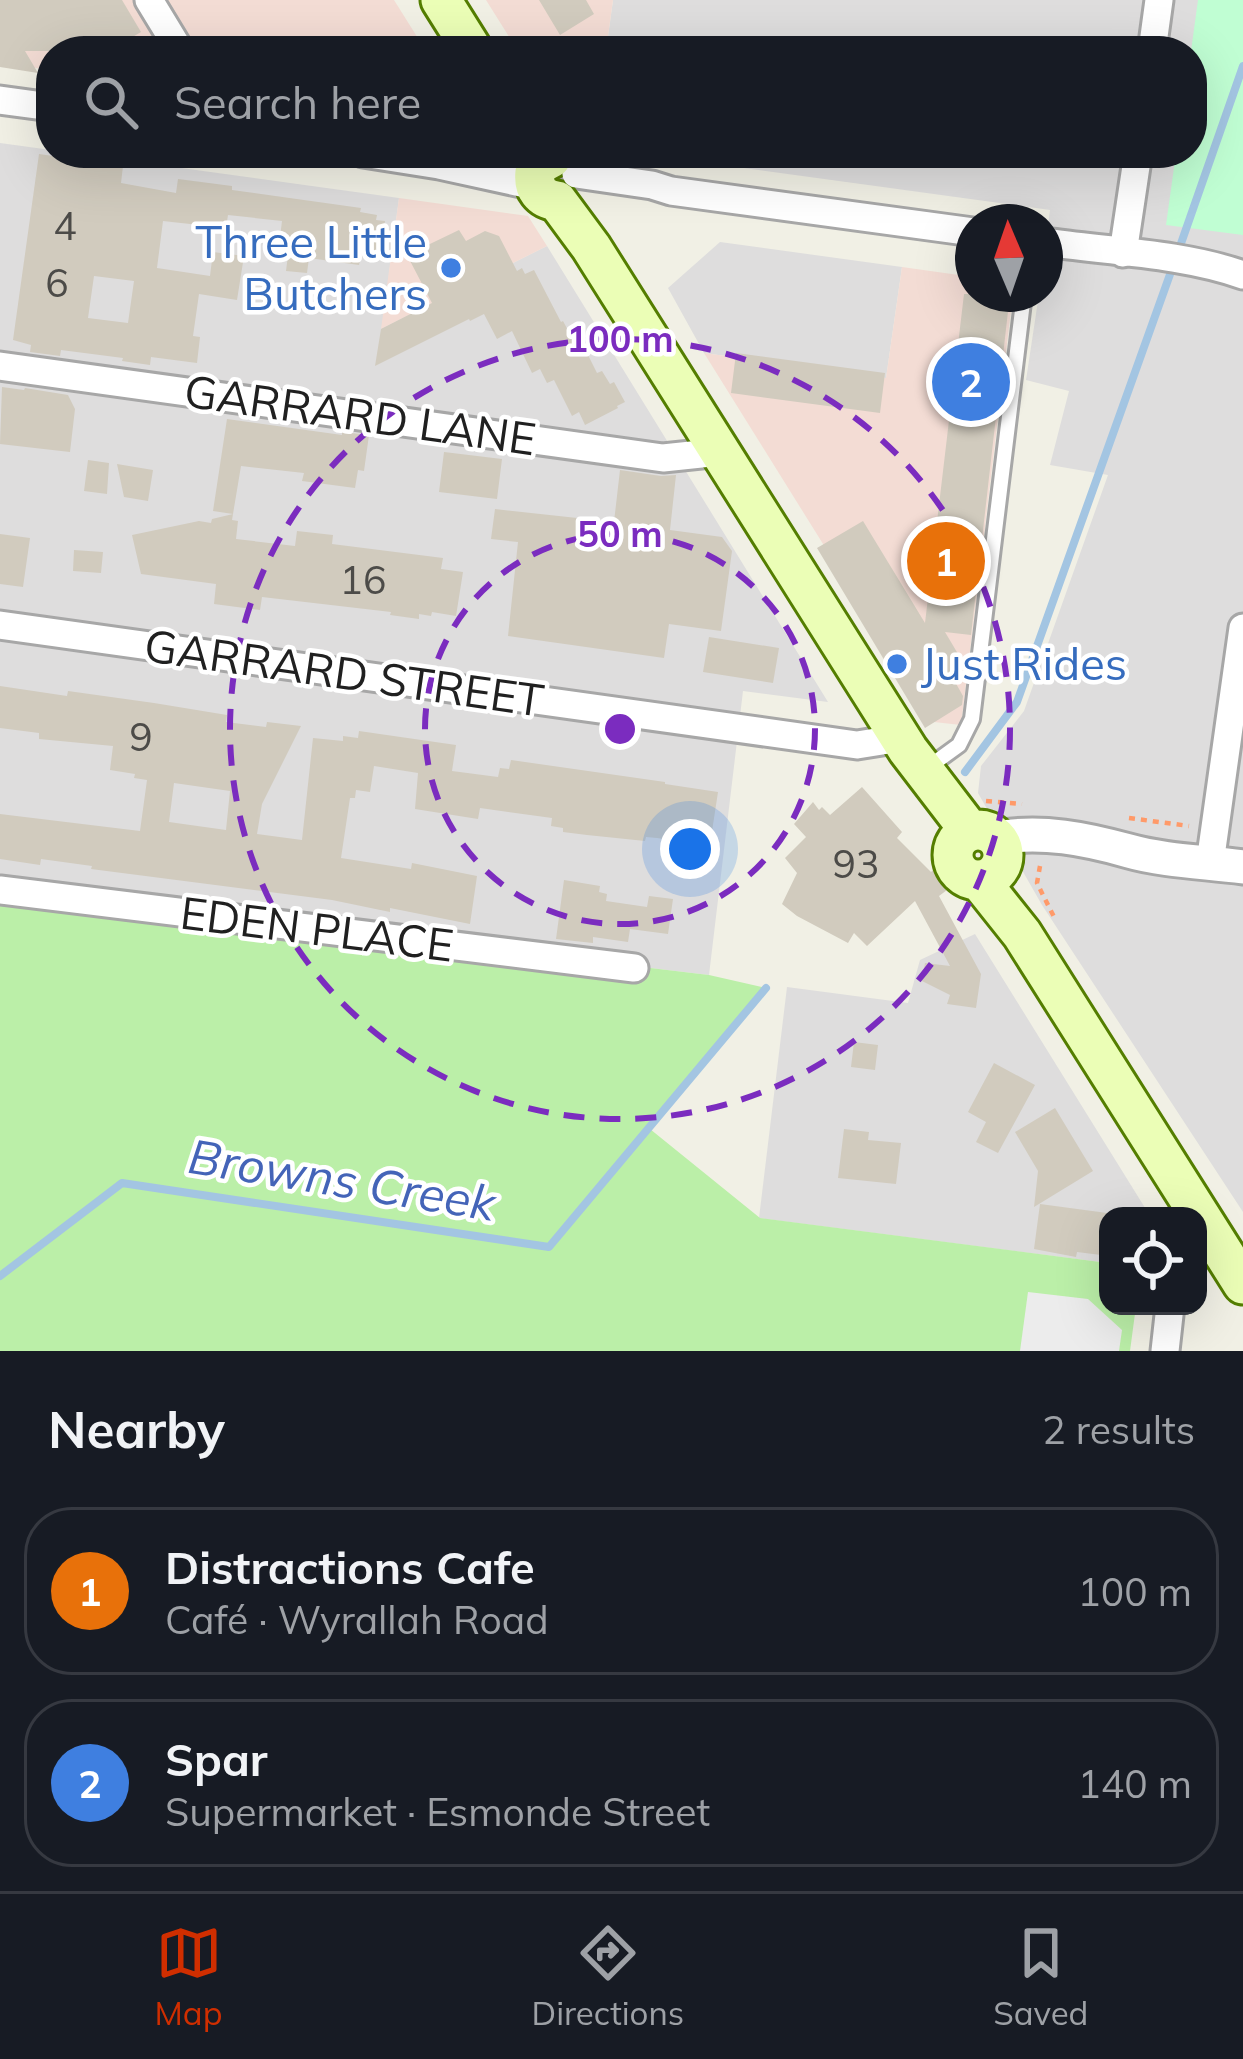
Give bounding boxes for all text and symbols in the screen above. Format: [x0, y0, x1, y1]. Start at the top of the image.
search box [36, 36, 1207, 168]
icon: search [78, 69, 144, 135]
text: Search here [174, 74, 421, 130]
house number: 4 [53, 201, 77, 250]
north arrow [955, 204, 1063, 312]
place label: Three Little Butchers [195, 213, 427, 321]
marker: Three Little Butchers [438, 255, 464, 281]
house number: 6 [45, 258, 69, 307]
text: 100 m [566, 316, 674, 361]
pin: 2 [932, 337, 1010, 427]
street label: GARRARD LANE [181, 362, 539, 466]
text: 50 m [577, 511, 663, 556]
pin: 1 [907, 516, 985, 606]
house number: 16 [340, 555, 386, 604]
street label: GARRARD STREET [141, 616, 547, 728]
place label: Just Rides [921, 635, 1127, 691]
marker: Just Rides [884, 651, 910, 677]
centre of rings [599, 708, 641, 750]
house number: 9 [129, 712, 153, 761]
your location [660, 819, 720, 879]
house number: 93 [833, 839, 879, 888]
street label: EDEN PLACE [177, 883, 457, 973]
water label: Browns Creek [184, 1125, 501, 1233]
map controls [1099, 1207, 1207, 1315]
button: locate [1099, 1207, 1207, 1315]
text: Nearby [48, 1397, 225, 1461]
text: 2 results [1042, 1405, 1195, 1454]
text: Distractions Cafe [165, 1539, 535, 1595]
text: 1 [78, 1567, 102, 1616]
text: 100 m [1077, 1567, 1192, 1616]
text: Café · Wyrallah Road [165, 1595, 549, 1644]
text: Spar [165, 1731, 268, 1787]
text: 2 [78, 1759, 102, 1808]
text: 140 m [1077, 1759, 1192, 1808]
text: Supermarket · Esmonde Street [165, 1787, 710, 1836]
tab: Map [155, 1920, 222, 2033]
tab: Directions [532, 1920, 684, 2033]
tab: Saved [993, 1920, 1088, 2033]

